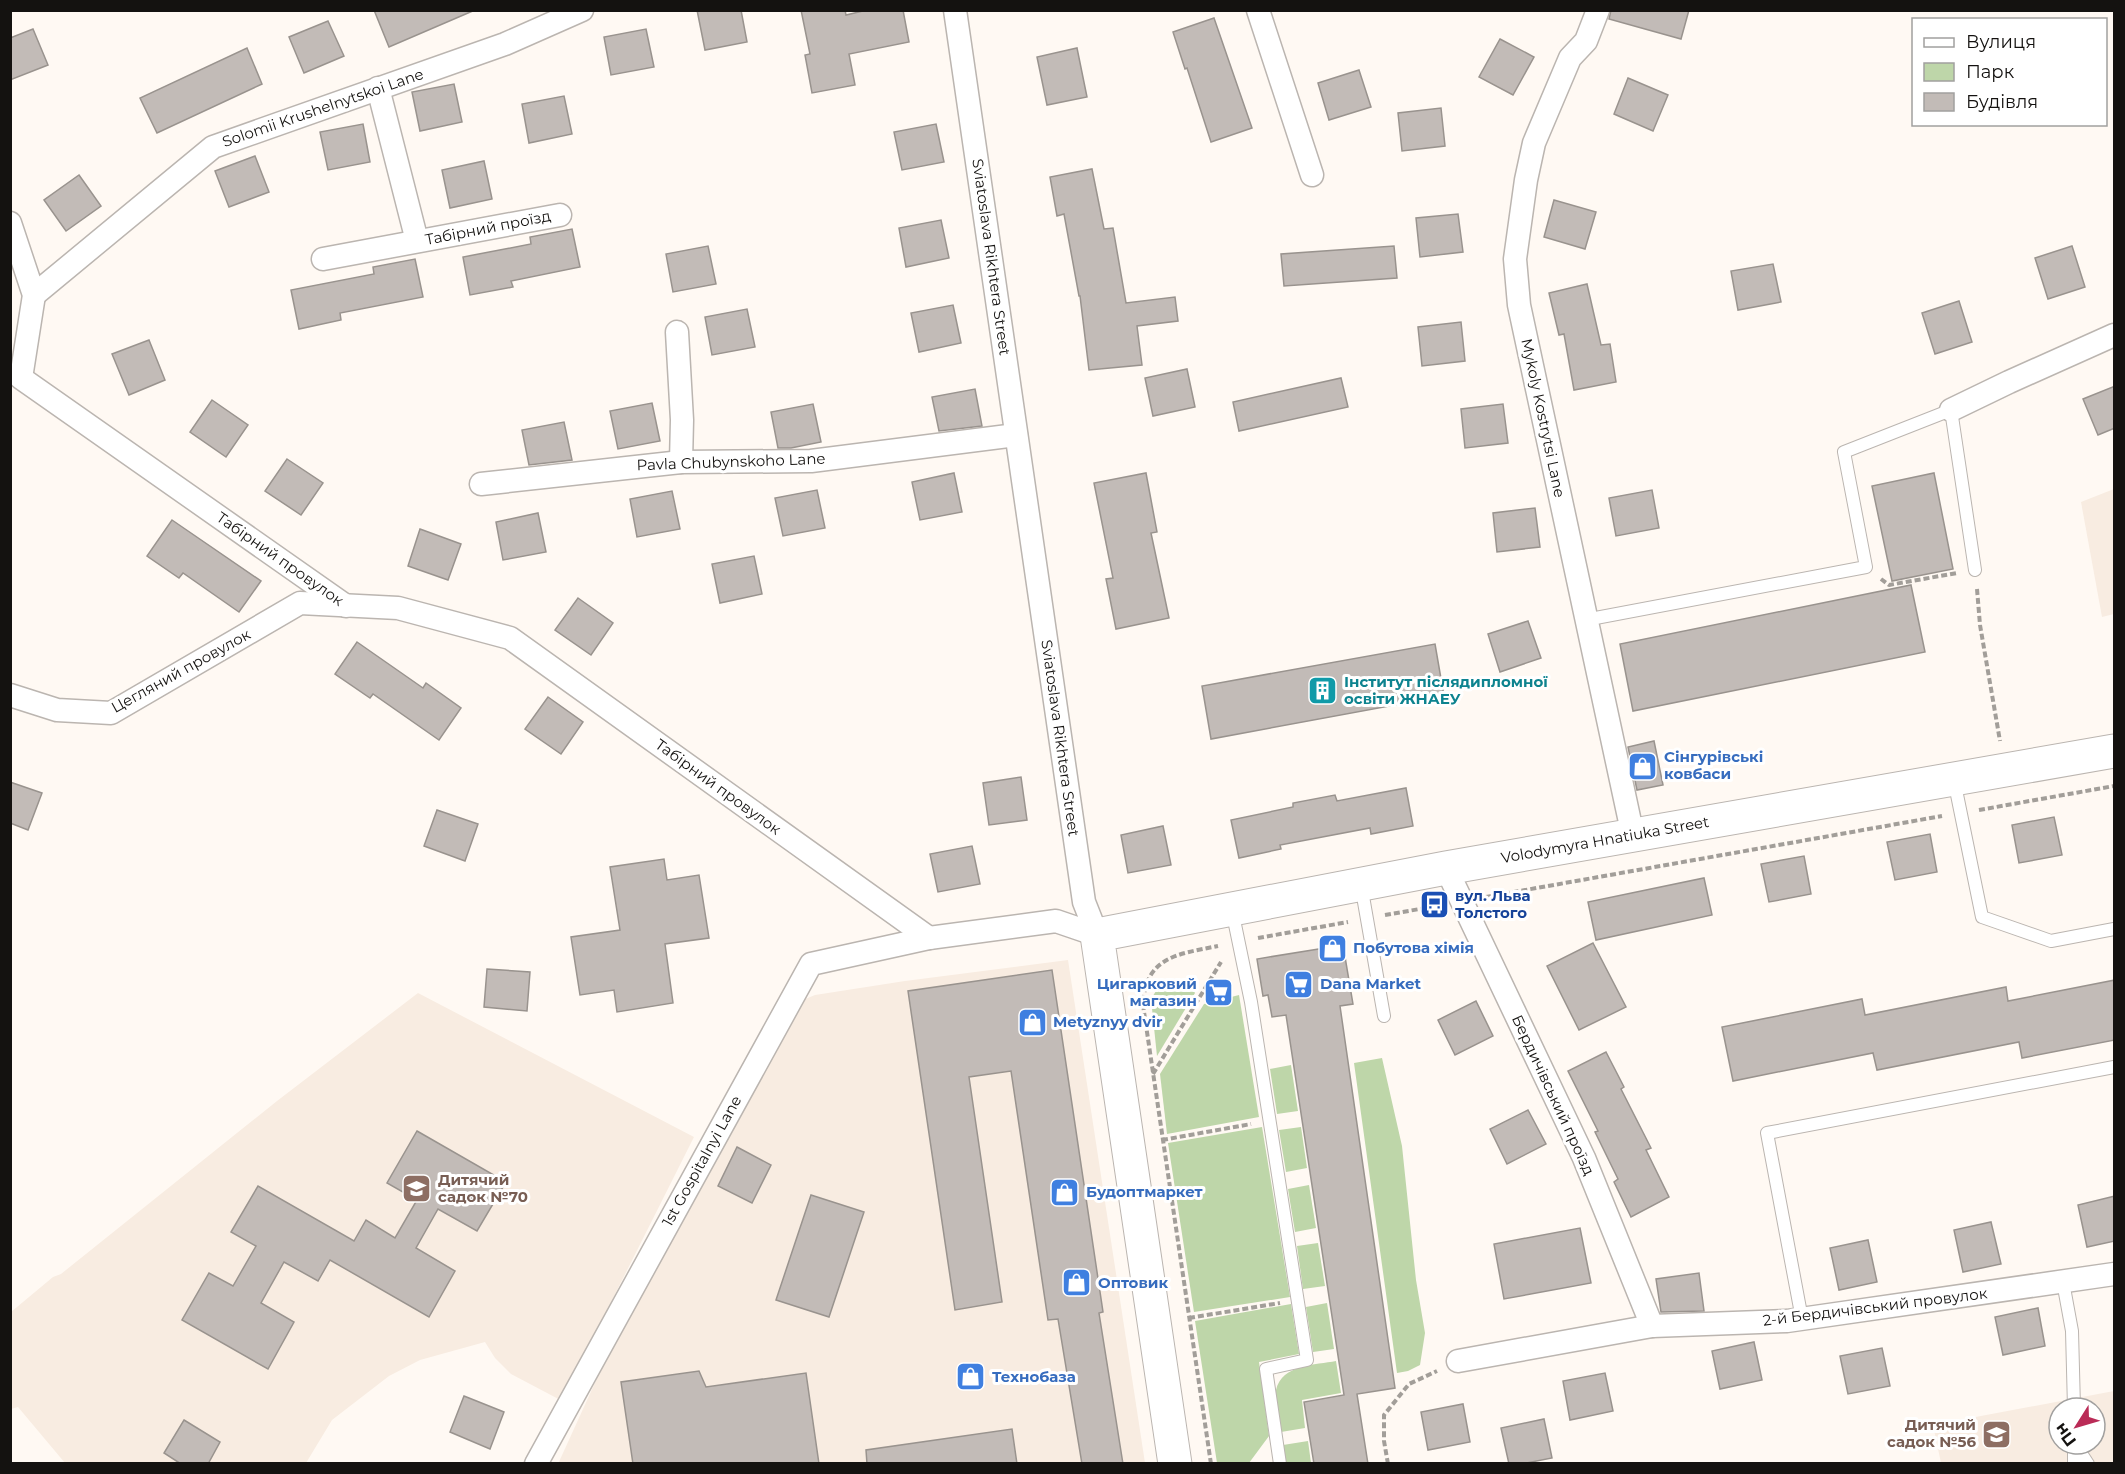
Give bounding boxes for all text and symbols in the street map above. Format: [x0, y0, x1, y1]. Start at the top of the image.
legend [1912, 18, 2107, 126]
text: Вулиця [1966, 31, 2036, 53]
text: Парк [1966, 61, 2015, 83]
street label: Solomii Krushelnytskoi Lane [220, 64, 426, 151]
text: Будівля [1966, 91, 2038, 113]
street label: Sviatoslava Rikhtera Street [968, 157, 1015, 356]
street label: Табірний проїзд [423, 206, 553, 249]
street label: Mykoly Kostrytsi Lane [1517, 337, 1570, 499]
street label: Pavla Chubynskoho Lane [636, 449, 826, 474]
street label: Табірний провулок [213, 508, 348, 610]
street label: Цегляний провулок [108, 624, 254, 717]
street label: Sviatoslava Rikhtera Street [1037, 638, 1084, 837]
place label: Інститут післядипломної освіти ЖНАЕУ [1344, 672, 1548, 708]
building icon: Інститут післядипломної освіти ЖНАЕУ [1307, 675, 1339, 707]
street label: Табірний провулок [652, 735, 785, 839]
place label: Сінгурівські ковбаси [1664, 747, 1763, 783]
shop icon: Сінгурівські ковбаси [1627, 750, 1659, 782]
street label: Volodymyra Hnatiuka Street [1499, 812, 1710, 867]
place label: вул. Льва Толстого [1455, 886, 1531, 922]
bus stop icon: вул. Льва Толстого [1418, 889, 1450, 921]
shop icon: Побутова хімія [1316, 932, 1348, 964]
place label: Побутова хімія [1353, 938, 1474, 957]
supermarket icon: Dana Market [1283, 968, 1315, 1000]
place label: Цигарковий магазин [1097, 974, 1197, 1010]
place label: Dana Market [1320, 974, 1421, 993]
supermarket icon: Цигарковий магазин [1202, 977, 1234, 1009]
shop icon: Metyznyy dvir [1016, 1006, 1048, 1038]
place label: Metyznyy dvir [1053, 1012, 1163, 1031]
street label: Бердичівський проїзд [1508, 1012, 1599, 1178]
street label: 1st Gospitalnyi Lane [658, 1092, 745, 1229]
place label: Дитячий садок №70 [438, 1170, 528, 1206]
school or university icon: Дитячий садок №70 [401, 1173, 433, 1205]
shop icon: Будоптмаркет [1049, 1176, 1081, 1208]
place label: Будоптмаркет [1086, 1182, 1203, 1201]
shop icon: Оптовик [1061, 1267, 1093, 1299]
place label: Оптовик [1098, 1273, 1168, 1292]
street label: 2-й Бердичівський провулок [1762, 1283, 1989, 1330]
shop icon: Технобаза [955, 1361, 987, 1393]
place label: Технобаза [992, 1367, 1076, 1386]
north arrow [2047, 1396, 2107, 1456]
place label: Дитячий садок №56 [1887, 1415, 1976, 1451]
school or university icon: Дитячий садок №56 [1981, 1418, 2013, 1450]
text: Пн [2051, 1419, 2080, 1450]

